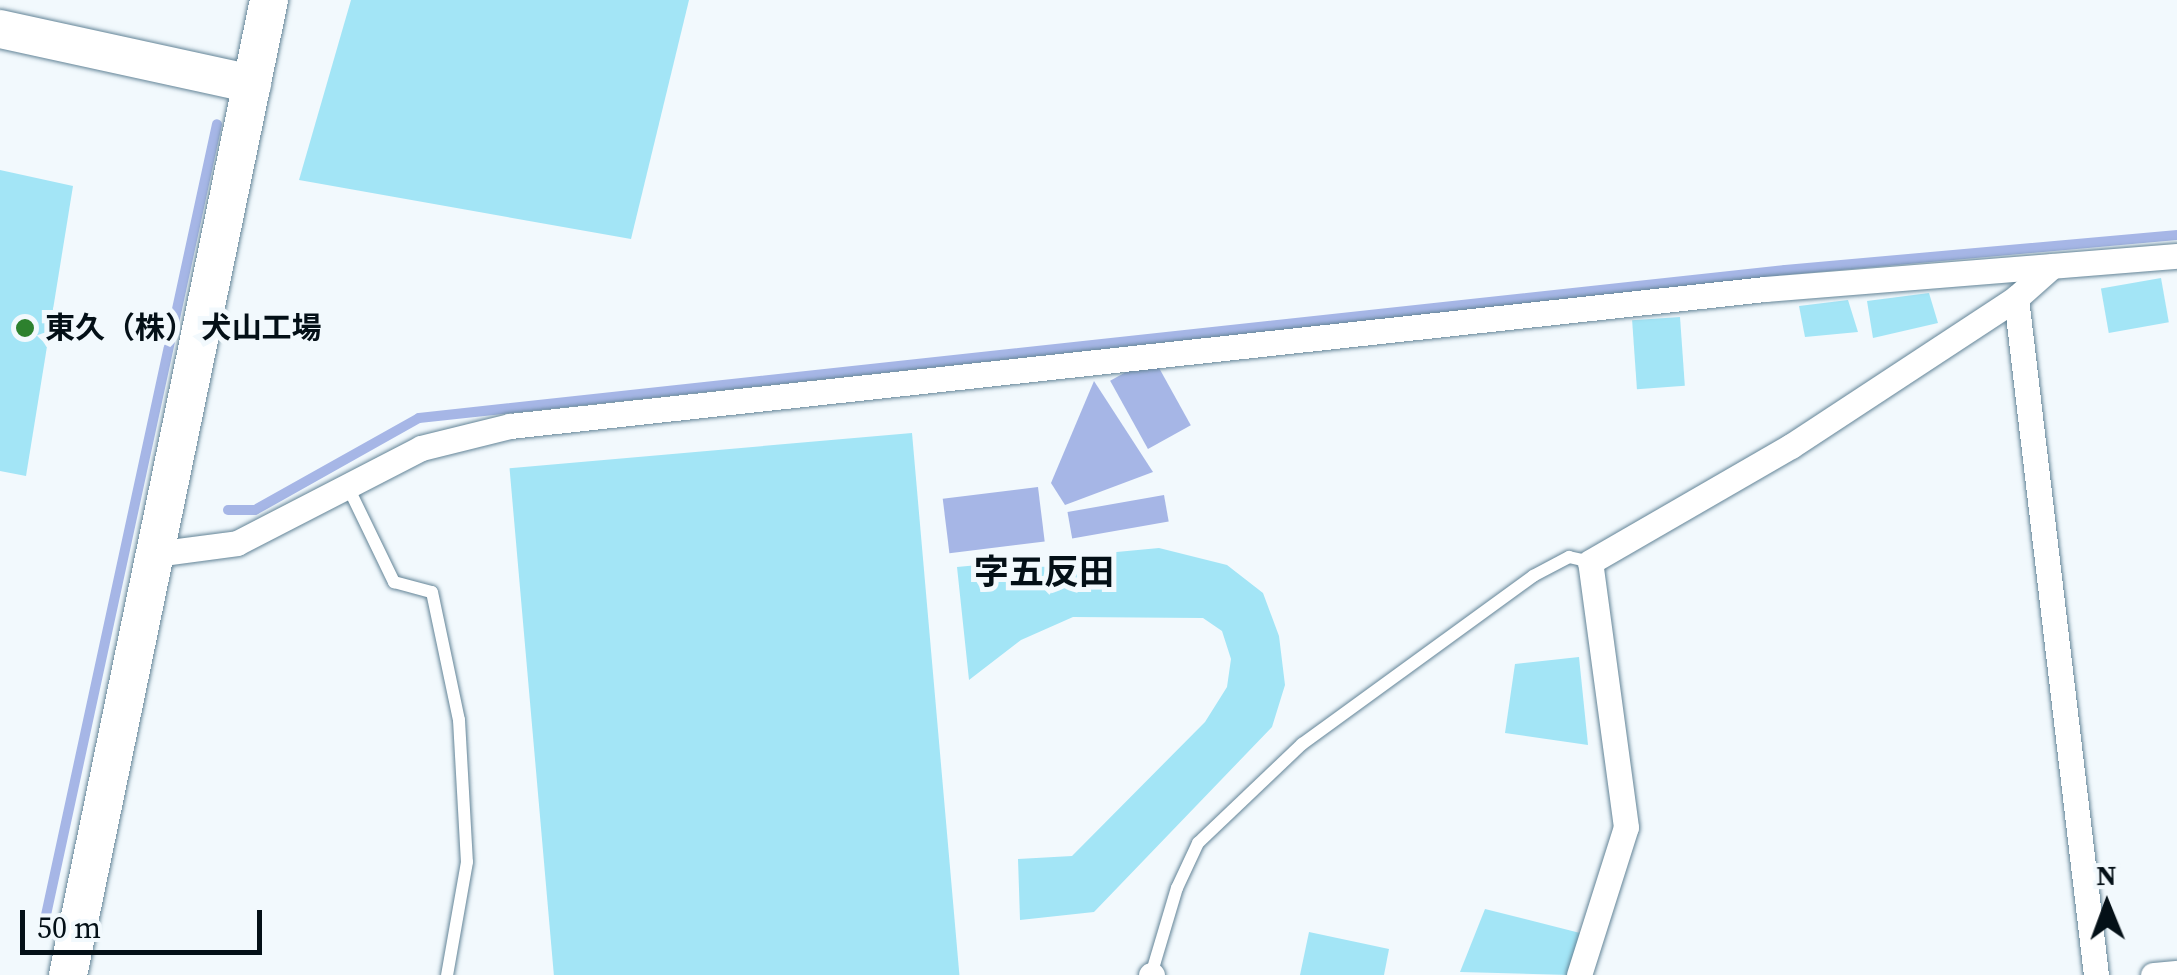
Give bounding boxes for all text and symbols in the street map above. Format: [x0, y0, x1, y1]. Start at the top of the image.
place label: 東久（株） 犬山工場 [45, 310, 321, 346]
marker: 東久（株） 犬山工場 [14, 317, 36, 339]
district label: 字五反田 [974, 551, 1114, 593]
north arrow [2057, 855, 2157, 955]
text: N [2096, 856, 2117, 894]
scale bar [25, 890, 268, 952]
text: 50 m [37, 907, 101, 948]

